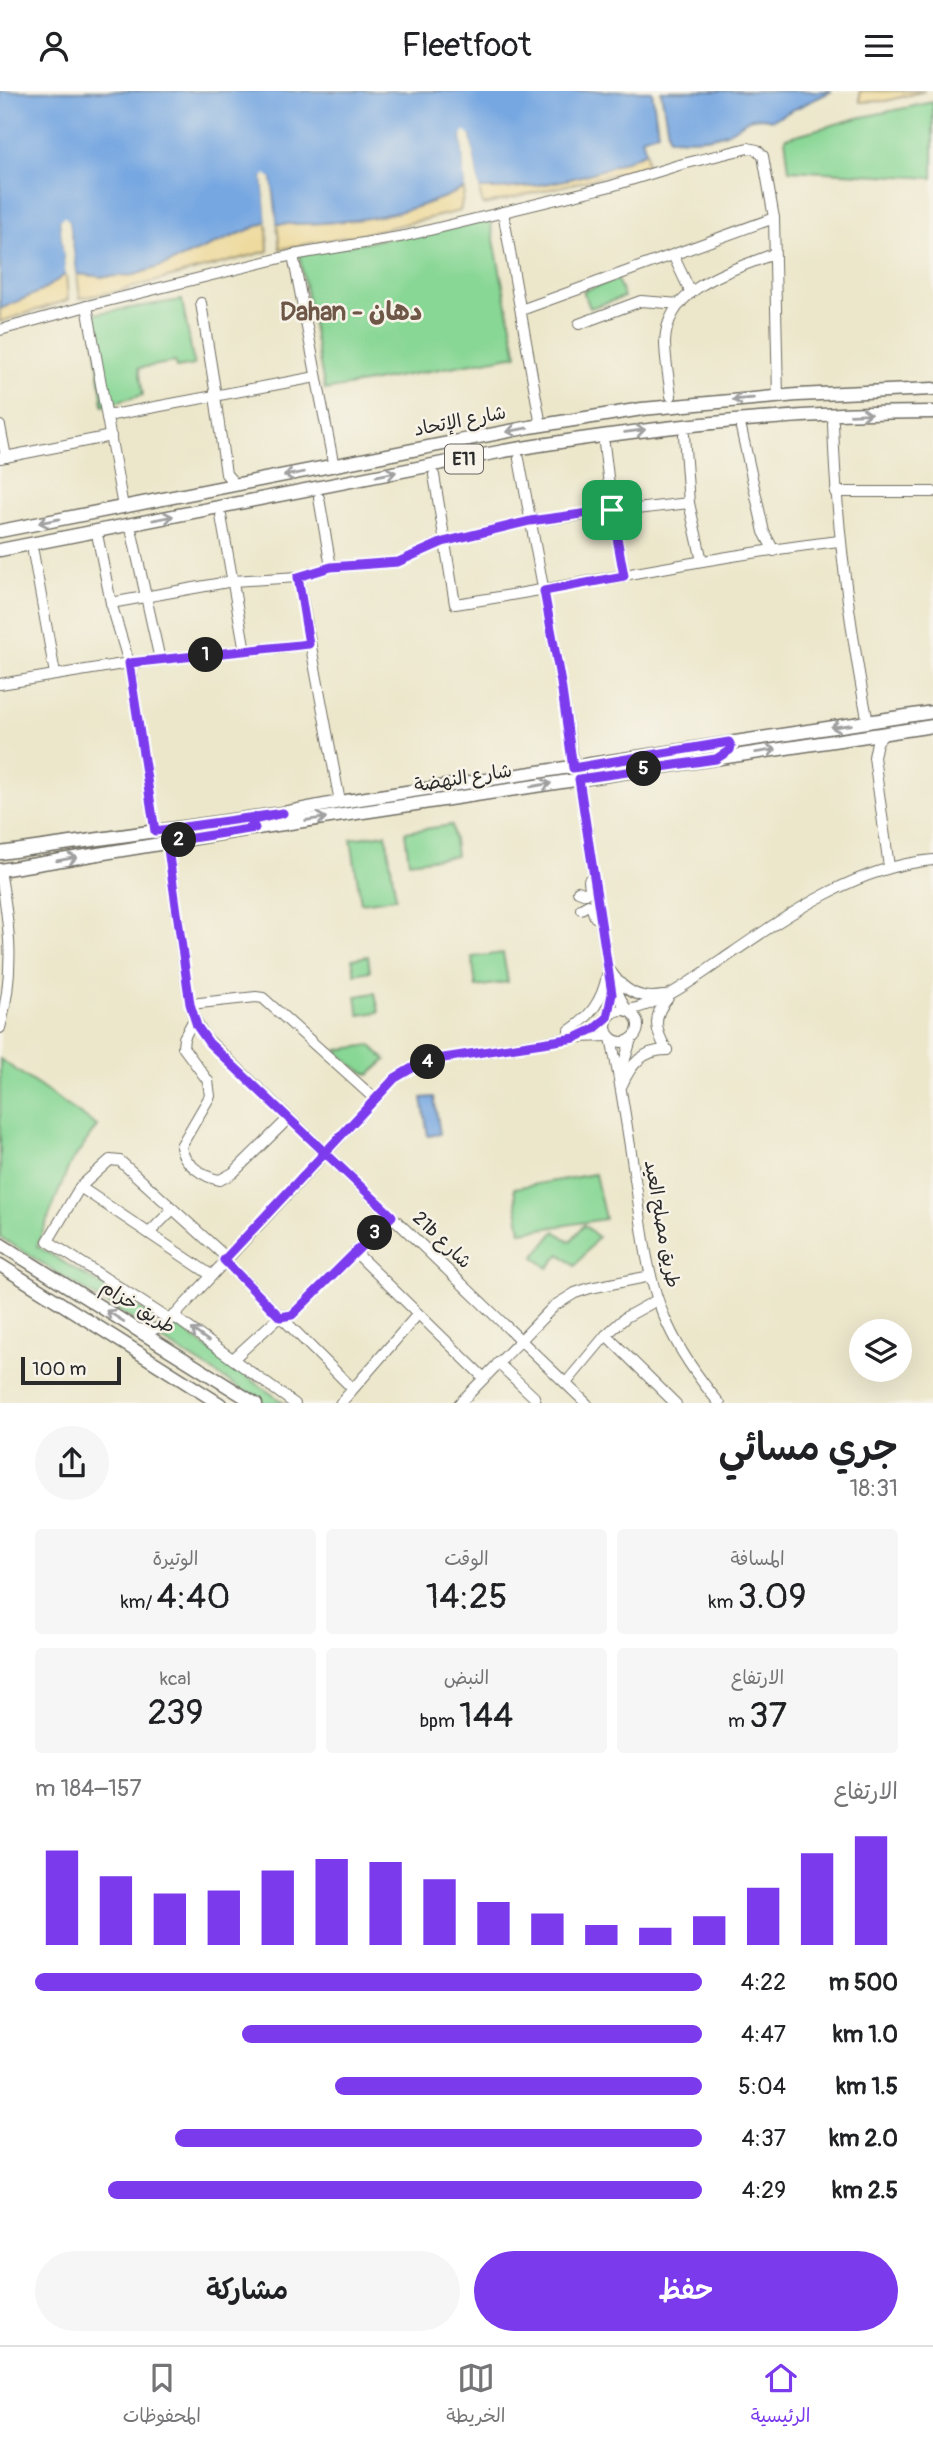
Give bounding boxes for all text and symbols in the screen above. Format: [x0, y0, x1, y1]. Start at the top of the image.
text: Fleetfoot [402, 26, 531, 66]
icon: person [35, 27, 73, 65]
icon: menu [860, 27, 898, 65]
district label: Dahan - دهان [280, 296, 422, 328]
one-way arrow [732, 393, 754, 406]
street label: شارع الإتحاد [412, 400, 508, 443]
one-way arrow [850, 407, 873, 420]
one-way arrow [506, 423, 529, 437]
one-way arrow [623, 424, 645, 437]
road number: E11 [445, 445, 483, 473]
one-way arrow [374, 467, 397, 481]
one-way arrow [283, 468, 306, 481]
pin [582, 480, 642, 540]
icon: arrive [593, 491, 631, 529]
one-way arrow [151, 510, 174, 524]
one-way arrow [38, 515, 61, 529]
pin: 1 [188, 637, 224, 673]
text: 1 [202, 642, 209, 666]
one-way arrow [831, 720, 853, 733]
one-way arrow [754, 745, 777, 758]
pin: 5 [626, 751, 662, 787]
text: 5 [638, 756, 649, 780]
street label: شارع النهضة [412, 758, 514, 799]
one-way arrow [529, 778, 552, 791]
one-way arrow [304, 812, 327, 825]
pin: 2 [162, 823, 196, 857]
text: 2 [173, 827, 184, 851]
one-way arrow [55, 852, 78, 865]
pin: 4 [410, 1045, 446, 1079]
text: 4 [422, 1049, 433, 1073]
street label: طريق مصلح العيد [639, 1158, 685, 1290]
street label: 21b شارع [407, 1206, 476, 1275]
pin: 3 [358, 1215, 392, 1251]
text: 3 [369, 1220, 380, 1244]
street label: طريق خزام [95, 1275, 180, 1341]
one-way arrow [105, 1308, 125, 1322]
map controls [849, 1319, 912, 1382]
button: layers [849, 1319, 912, 1382]
one-way arrow [191, 1328, 210, 1342]
scale bar [21, 1355, 121, 1386]
text: 100 m [32, 1357, 86, 1381]
text: جري مسائي [719, 1424, 898, 1472]
button: share [35, 1426, 109, 1500]
text: 18:31 [849, 1474, 898, 1503]
text: الوتيرة [153, 1547, 198, 1571]
text: الوقت [444, 1547, 489, 1571]
text: المسافة [730, 1547, 785, 1571]
text: 4:40 [156, 1575, 230, 1619]
text: 14:25 [426, 1575, 507, 1619]
text: 3.09 [737, 1575, 807, 1619]
text: /km [121, 1590, 156, 1614]
text: km [708, 1590, 737, 1614]
text: النبض [444, 1666, 489, 1690]
text: الارتفاع [731, 1666, 784, 1690]
text: kcal [160, 1667, 191, 1691]
text: 239 [147, 1691, 204, 1735]
text: 144 [459, 1694, 513, 1738]
text: 37 [749, 1694, 787, 1738]
text: bpm [420, 1709, 459, 1733]
text: m [728, 1709, 749, 1733]
text: 157–184 m [35, 1774, 142, 1803]
text: الارتفاع [834, 1777, 898, 1806]
text: 4:22 [741, 1968, 786, 1997]
text: 500 m [829, 1968, 898, 1997]
text: 4:47 [741, 2020, 786, 2049]
text: 1.0 km [833, 2020, 898, 2049]
text: 5:04 [738, 2072, 786, 2101]
text: 1.5 km [836, 2072, 898, 2101]
text: 4:37 [742, 2124, 786, 2153]
text: 2.0 km [829, 2124, 898, 2153]
text: 4:29 [742, 2176, 786, 2205]
text: 2.5 km [833, 2176, 898, 2205]
button: مشاركة [35, 2251, 460, 2331]
button: حفظ [474, 2251, 898, 2331]
tab: المحفوظات [123, 2359, 201, 2432]
tab: الخريطة [446, 2359, 505, 2432]
tab: الرئيسية [751, 2359, 810, 2432]

